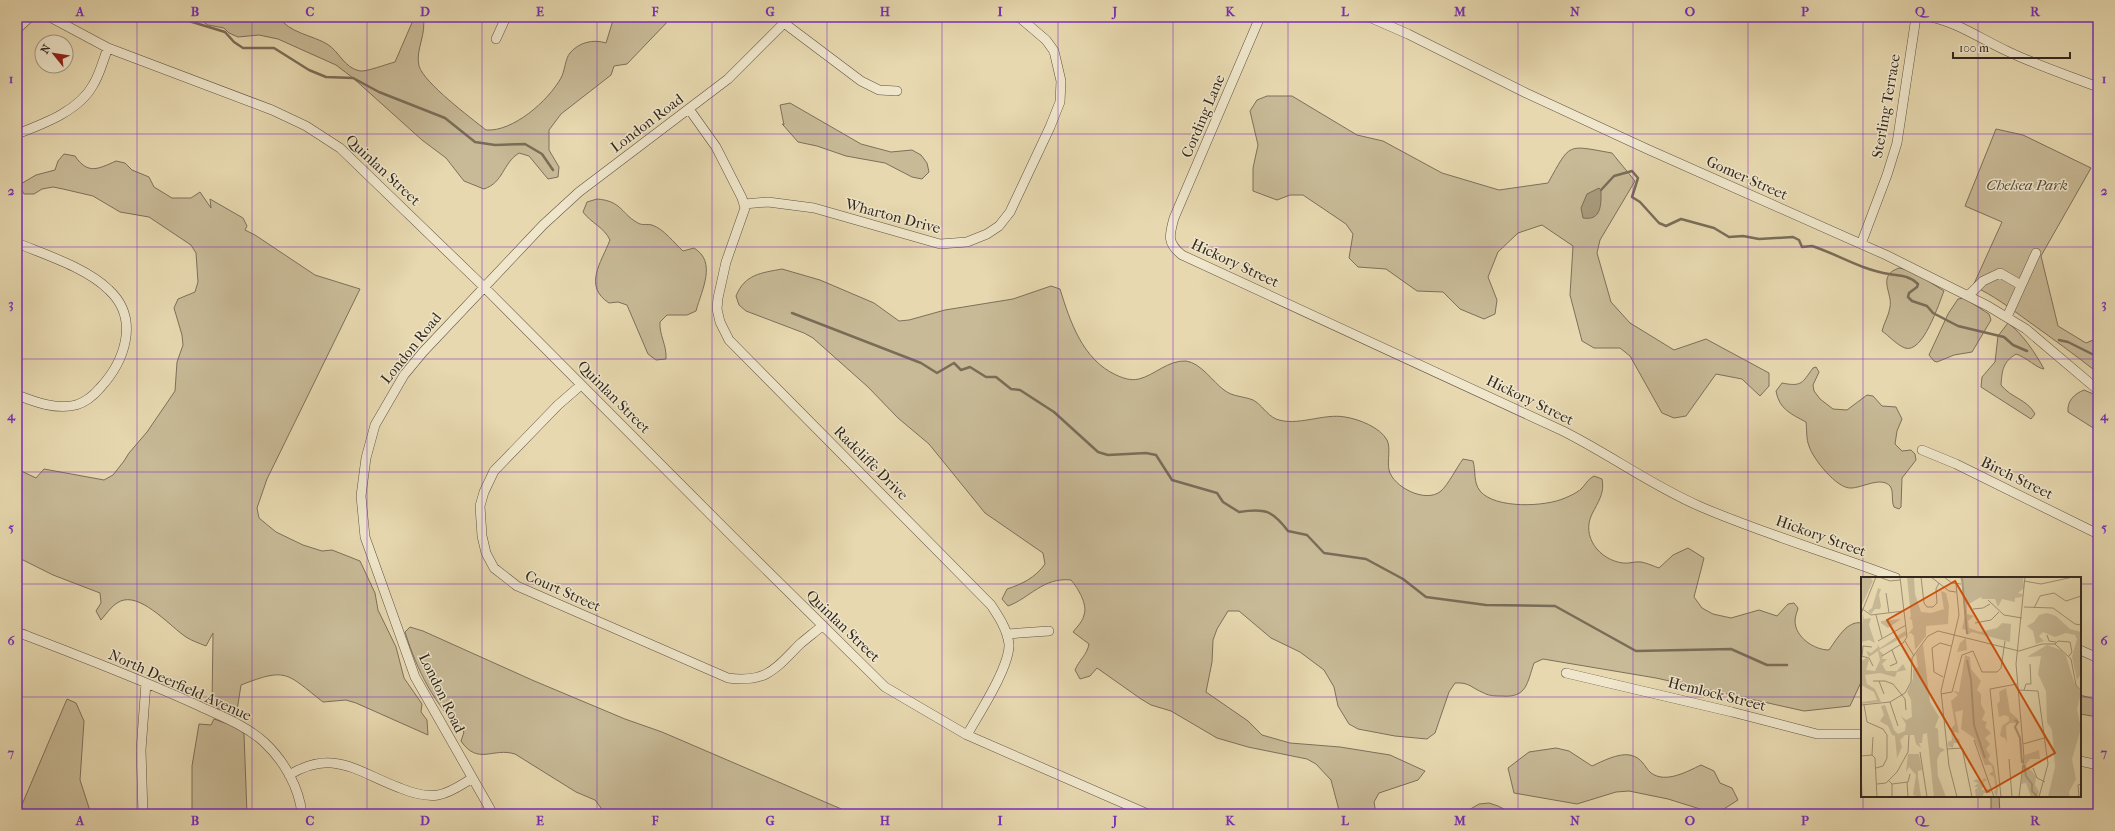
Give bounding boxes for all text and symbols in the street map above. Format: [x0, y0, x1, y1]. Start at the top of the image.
text: A [75, 4, 85, 19]
text: B [191, 4, 200, 19]
text: C [306, 4, 315, 19]
text: D [420, 4, 430, 19]
text: E [536, 4, 544, 19]
text: F [651, 4, 659, 19]
text: G [765, 4, 775, 19]
text: H [880, 4, 891, 19]
text: I [997, 4, 1003, 19]
text: J [1111, 4, 1118, 20]
text: K [1225, 4, 1236, 19]
text: L [1341, 4, 1350, 19]
text: M [1453, 4, 1466, 19]
text: N [1570, 4, 1580, 19]
text: O [1685, 4, 1695, 19]
text: P [1801, 4, 1809, 19]
text: Q [1915, 4, 1930, 19]
text: R [2030, 4, 2041, 19]
north arrow [34, 34, 74, 74]
scale bar [1953, 34, 2070, 60]
text: 100 m [1959, 41, 1989, 55]
text: N [38, 42, 54, 56]
street label: Sterling Terrace [1868, 52, 1904, 159]
text: 1 [9, 71, 14, 86]
street label: Cording Lane [1177, 71, 1229, 160]
text: 1 [2102, 71, 2107, 86]
street label: London Road [607, 89, 688, 156]
street label: Quinlan Street [342, 131, 425, 210]
street label: Gomer Street [1704, 152, 1791, 204]
park label: Chelsea Park [1986, 176, 2068, 194]
text: 2 [8, 183, 15, 198]
text: 2 [2101, 183, 2108, 198]
street label: Wharton Drive [842, 194, 943, 238]
street label: Hickory Street [1188, 235, 1282, 291]
text: 3 [8, 296, 14, 312]
text: 3 [2101, 296, 2107, 312]
street label: London Road [377, 308, 446, 387]
street label: Quinlan Street [574, 357, 655, 438]
street label: Hickory Street [1483, 371, 1577, 429]
text: 4 [6, 408, 16, 424]
text: 4 [2099, 408, 2109, 424]
street label: Radcliffe Drive [830, 422, 912, 504]
street label: Birch Street [1978, 453, 2057, 504]
street label: Hickory Street [1773, 511, 1869, 561]
text: 5 [8, 520, 14, 535]
text: 5 [2101, 520, 2107, 535]
street label: Court Street [522, 566, 604, 616]
inset map [1861, 577, 2081, 797]
street label: Quinlan Street [802, 586, 884, 666]
text: 6 [7, 633, 15, 648]
text: 6 [2100, 633, 2108, 648]
street label: North Deerfield Avenue [106, 645, 255, 725]
street label: London Road [415, 650, 469, 736]
street label: Hemlock Street [1666, 673, 1768, 715]
text: 7 [7, 745, 15, 760]
text: 7 [2100, 745, 2108, 760]
text: A [75, 813, 85, 828]
text: B [191, 813, 200, 828]
text: C [306, 813, 315, 828]
text: D [420, 813, 430, 828]
text: E [536, 813, 544, 828]
text: F [651, 813, 659, 828]
text: G [765, 813, 775, 828]
text: H [880, 813, 891, 828]
text: I [997, 813, 1003, 828]
text: J [1111, 813, 1118, 829]
text: K [1225, 813, 1236, 828]
text: L [1341, 813, 1350, 828]
text: M [1453, 813, 1466, 828]
text: N [1570, 813, 1580, 828]
text: O [1685, 813, 1695, 828]
text: P [1801, 813, 1809, 828]
text: Q [1915, 813, 1930, 828]
text: R [2030, 813, 2041, 828]

